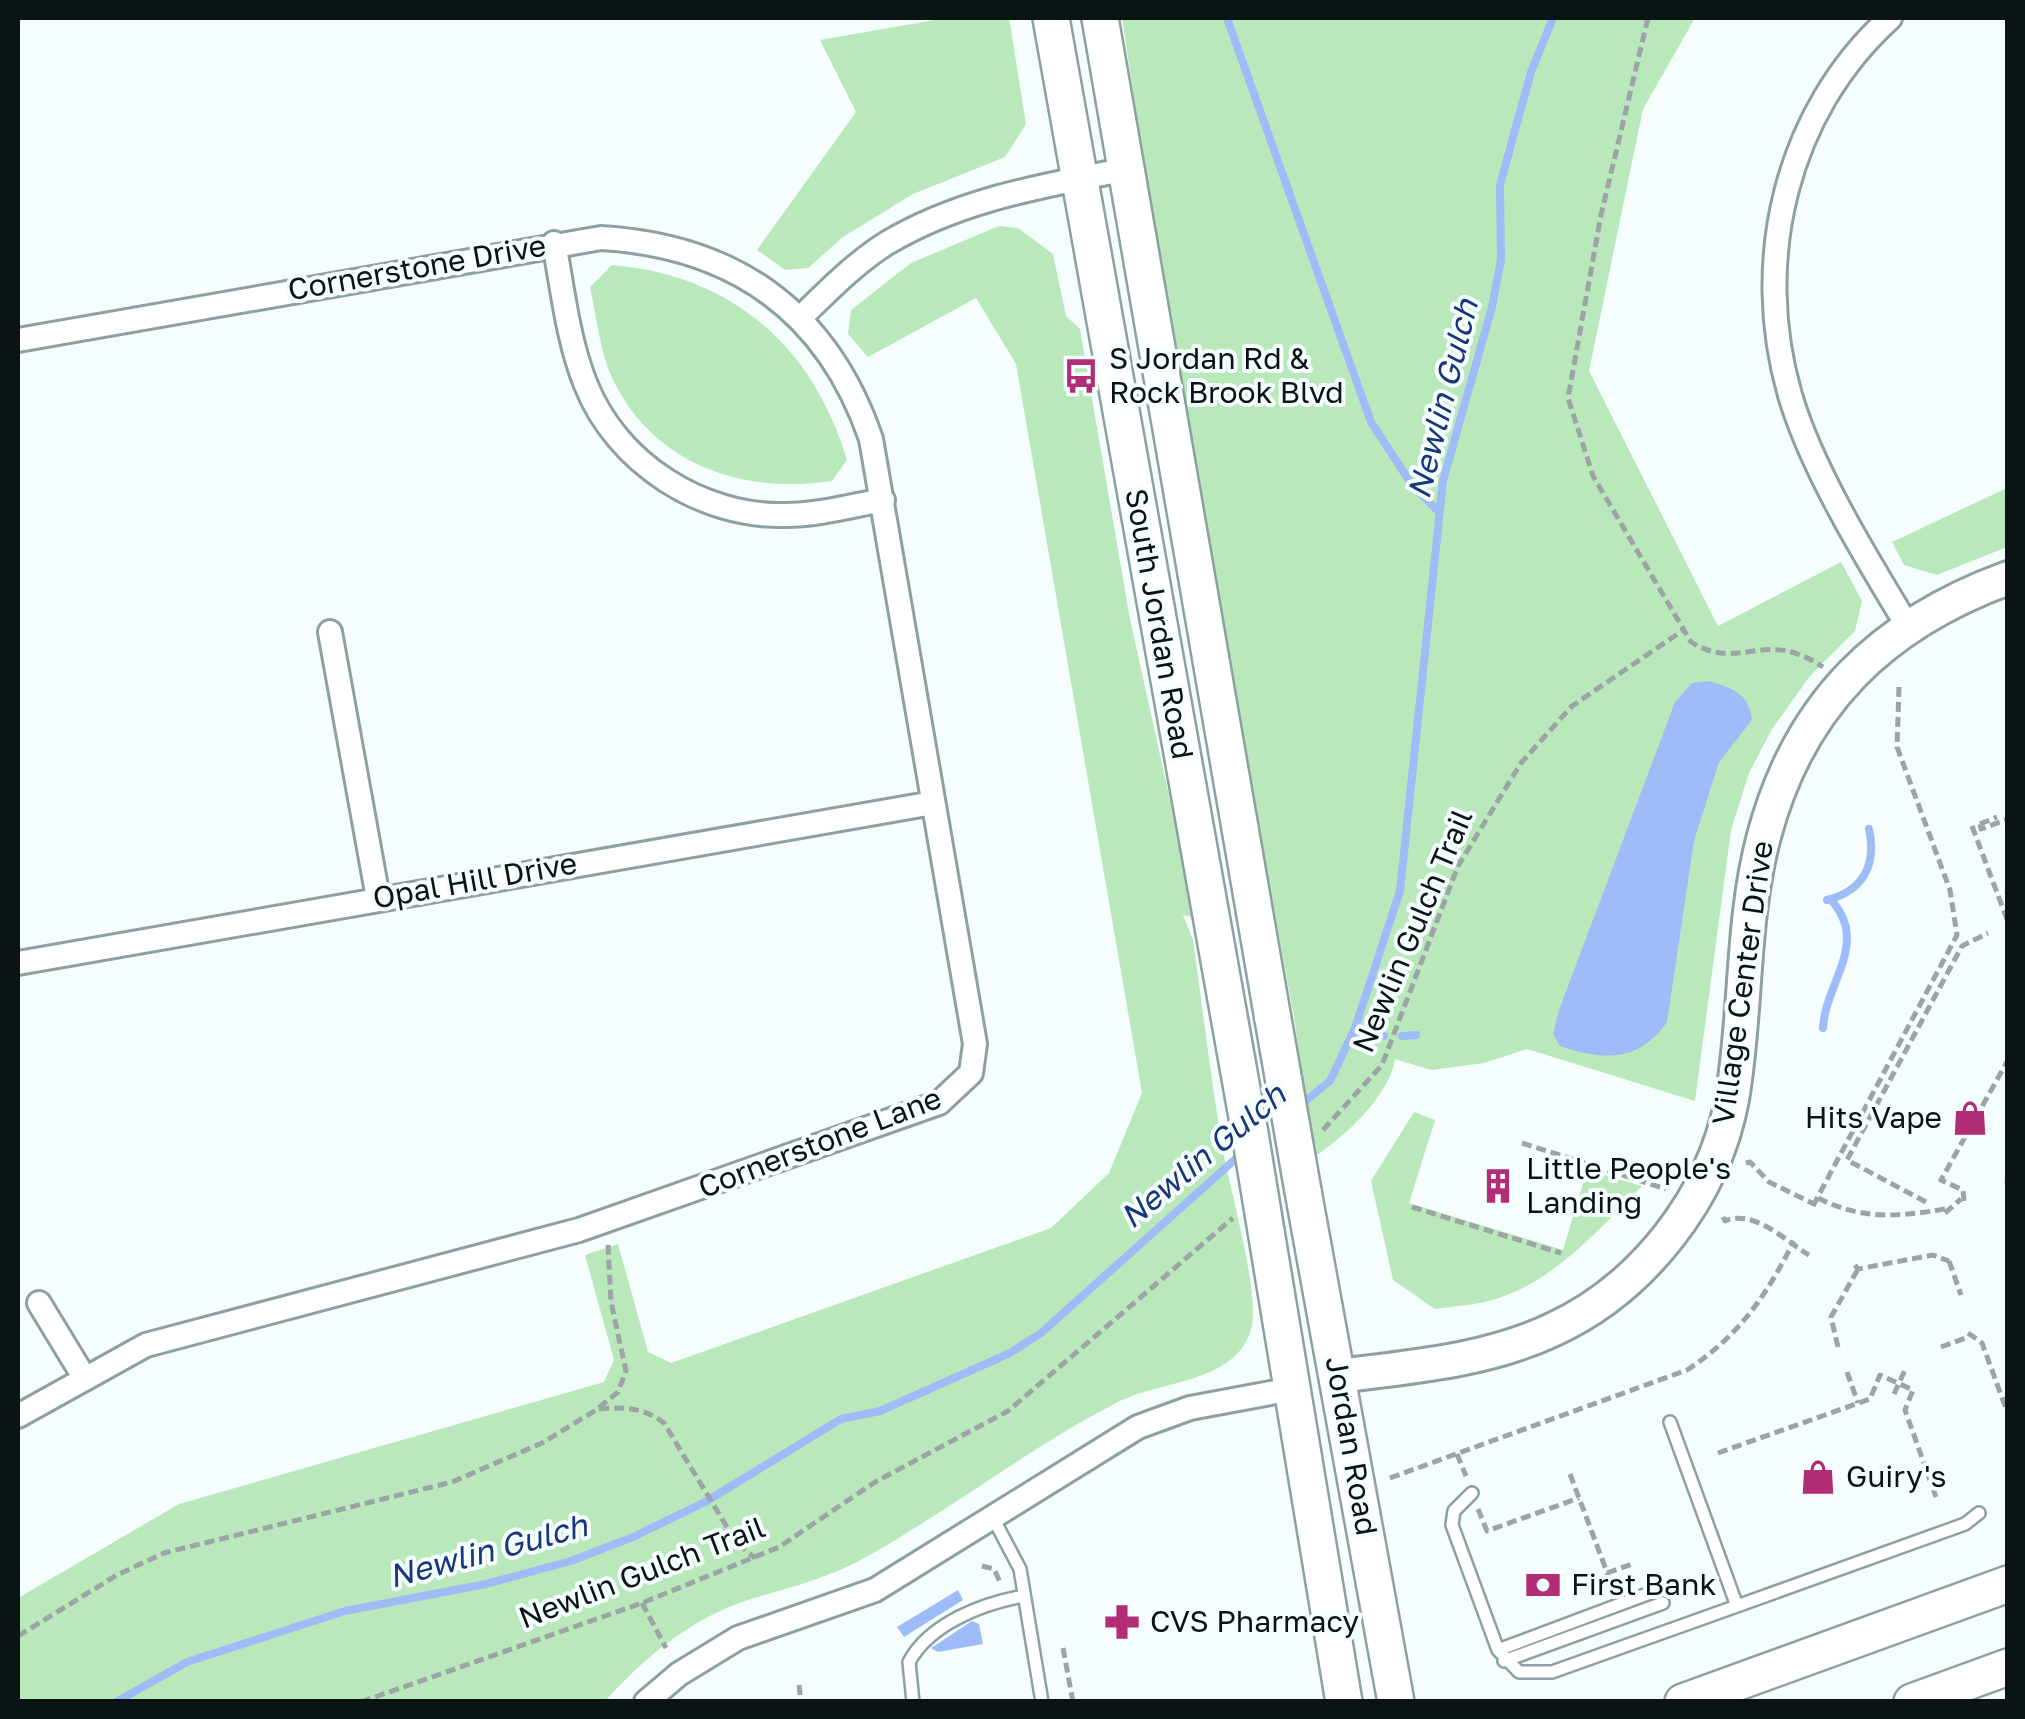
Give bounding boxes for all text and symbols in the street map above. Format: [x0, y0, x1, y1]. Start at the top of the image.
street label: Cornerstone Drive [285, 227, 549, 307]
water label: Newlin Gulch [1399, 294, 1485, 502]
place label: S Jordan Rd & Rock Brook Blvd [1109, 340, 1344, 410]
bus stop icon: S Jordan Rd & Rock Brook Blvd [1062, 357, 1100, 395]
street label: South Jordan Road [1118, 486, 1202, 762]
street label: Newlin Gulch Trail [1345, 804, 1480, 1058]
street label: Village Center Drive [1704, 838, 1780, 1127]
street label: Opal Hill Drive [370, 844, 580, 916]
water label: Newlin Gulch [1112, 1074, 1294, 1235]
street label: Cornerstone Lane [693, 1079, 946, 1205]
place label: Hits Vape [1805, 1099, 1942, 1135]
shop icon: Hits Vape [1951, 1099, 1989, 1137]
place label: Little People's Landing [1526, 1150, 1731, 1220]
building icon: Little People's Landing [1479, 1167, 1517, 1205]
street label: Jordan Road [1319, 1354, 1385, 1538]
shop icon: Guiry's [1799, 1458, 1837, 1496]
place label: Guiry's [1846, 1458, 1946, 1494]
water label: Newlin Gulch [384, 1505, 592, 1595]
street label: Newlin Gulch Trail [514, 1509, 770, 1636]
bank icon: First Bank [1524, 1566, 1562, 1604]
place label: First Bank [1571, 1566, 1716, 1602]
pharmacy icon: CVS Pharmacy [1103, 1603, 1141, 1641]
place label: CVS Pharmacy [1150, 1603, 1359, 1639]

